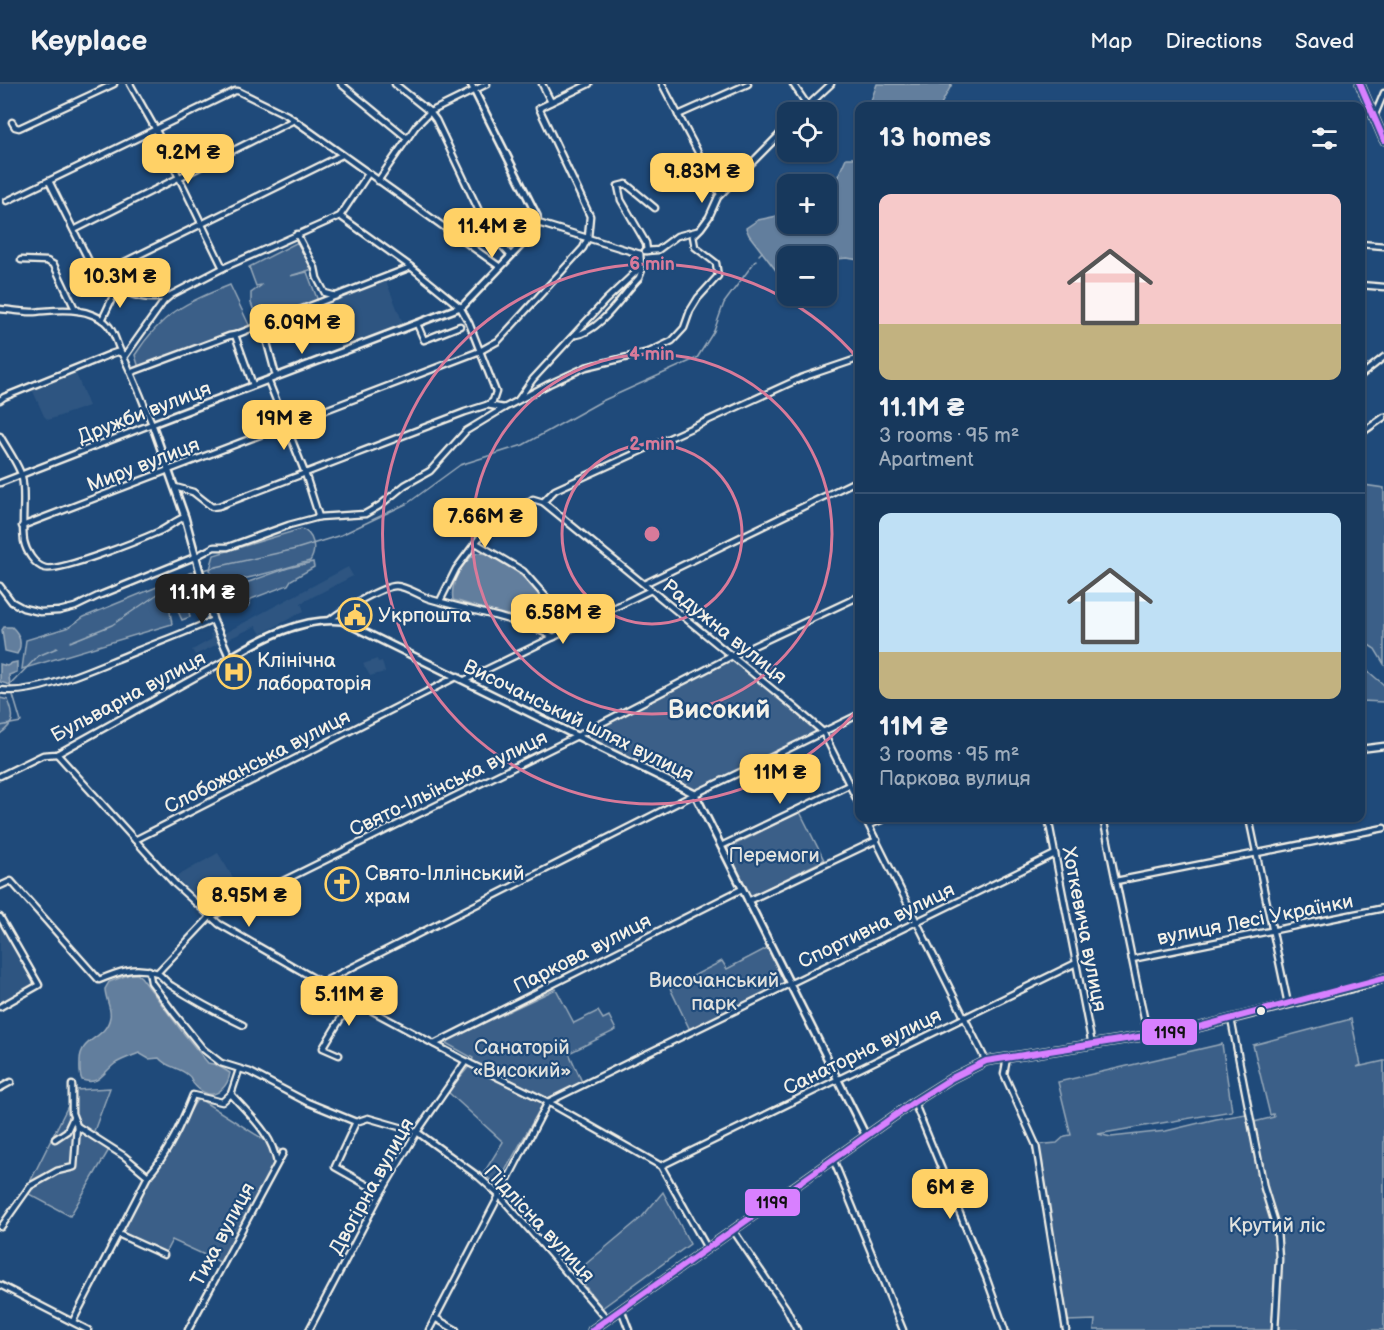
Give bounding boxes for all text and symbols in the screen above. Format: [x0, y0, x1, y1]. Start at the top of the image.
text: Keyplace [30, 25, 147, 58]
text: Map [1090, 29, 1133, 54]
text: Directions [1166, 29, 1262, 54]
text: Saved [1295, 29, 1354, 54]
map controls [777, 102, 837, 306]
button: locate [777, 102, 837, 162]
icon: filters [1308, 122, 1341, 155]
text: 13 homes [879, 123, 991, 154]
pin: 9.2M ₴ [139, 134, 237, 185]
text: 9.2M ₴ [156, 141, 220, 165]
pin: 9.83M ₴ [647, 153, 757, 204]
text: 9.83M ₴ [664, 160, 740, 184]
button: + [777, 174, 837, 234]
pin: 11.4M ₴ [437, 208, 547, 259]
text: 11.4M ₴ [458, 215, 527, 239]
icon: home [1056, 233, 1164, 341]
button: − [777, 246, 837, 306]
text: 6 min [629, 254, 675, 275]
pin: 10.3M ₴ [65, 258, 175, 309]
text: 10.3M ₴ [84, 265, 156, 289]
pin: 6.09M ₴ [247, 304, 357, 355]
text: 6.09M ₴ [264, 311, 340, 335]
text: 4 min [629, 344, 675, 365]
street label: Дружби вулиця [74, 376, 215, 449]
text: 11.1M ₴ [879, 393, 964, 424]
pin: 19M ₴ [242, 400, 326, 451]
text: 19M ₴ [256, 407, 312, 431]
text: 3 rooms · 95 m² [879, 424, 1019, 448]
street label: Миру вулиця [84, 432, 203, 497]
text: 2 min [629, 434, 675, 455]
text: Apartment [879, 448, 974, 472]
pin: 7.66M ₴ [430, 498, 540, 549]
text: 7.66M ₴ [447, 505, 523, 529]
centre of rings [642, 524, 662, 544]
icon: home [1056, 552, 1164, 660]
pin: 11.1M ₴ [147, 574, 257, 625]
street label: Радужна вулиця [657, 574, 792, 689]
text: 11.1M ₴ [169, 581, 235, 605]
pin: 6.58M ₴ [508, 594, 618, 645]
public building icon: Укрпошта [337, 597, 373, 633]
text: 6.58M ₴ [525, 601, 601, 625]
place label: Укрпошта [378, 604, 471, 628]
street label: Бульварна вулиця [47, 646, 210, 748]
place label: Клінічна лабораторія [257, 649, 371, 696]
hospital icon: Клінічна лабораторія [216, 654, 252, 690]
street label: Височанський шлях вулиця [459, 655, 698, 787]
district label: Високий [668, 695, 770, 726]
street label: Слобожанська вулиця [160, 705, 354, 819]
text: 11M ₴ [879, 712, 948, 743]
street label: Свято-Ільїнська вулиця [346, 726, 551, 842]
text: 3 rooms · 95 m² [879, 743, 1019, 767]
pin: 11M ₴ [738, 754, 822, 805]
text: 11M ₴ [754, 761, 806, 785]
text: Паркова вулиця [879, 767, 1031, 791]
park label: Перемоги [728, 844, 820, 868]
street label: Хоткевича вулиця [1056, 845, 1112, 1014]
place label: Свято-Іллінський храм [365, 862, 524, 909]
church icon: Свято-Іллінський храм [324, 866, 360, 902]
pin: 8.95M ₴ [194, 877, 304, 928]
street label: Спортивна вулиця [794, 878, 959, 974]
text: 8.95M ₴ [211, 884, 287, 908]
street label: вулиця Лесі Українки [1155, 889, 1355, 951]
street label: Паркова вулиця [509, 909, 655, 999]
park label: Височанський парк [649, 969, 779, 1016]
pin: 5.11M ₴ [294, 976, 404, 1027]
text: 5.11M ₴ [315, 983, 383, 1007]
street label: Санаторна вулиця [780, 1003, 945, 1101]
unlabelled marker [1255, 1005, 1267, 1017]
line badge: 1199 [1141, 1018, 1198, 1046]
text: 1199 [1154, 1024, 1186, 1043]
park label: Санаторій «Високий» [472, 1036, 572, 1083]
street label: Двогірна вулиця [324, 1114, 419, 1259]
street label: Підлісна вулиця [479, 1160, 600, 1287]
pin: 6M ₴ [914, 1169, 986, 1220]
text: 6M ₴ [926, 1176, 974, 1200]
street label: Тиха вулиця [186, 1179, 260, 1290]
line badge: 1199 [744, 1188, 801, 1217]
text: 1199 [756, 1194, 788, 1213]
park label: Крутий ліс [1229, 1214, 1326, 1238]

